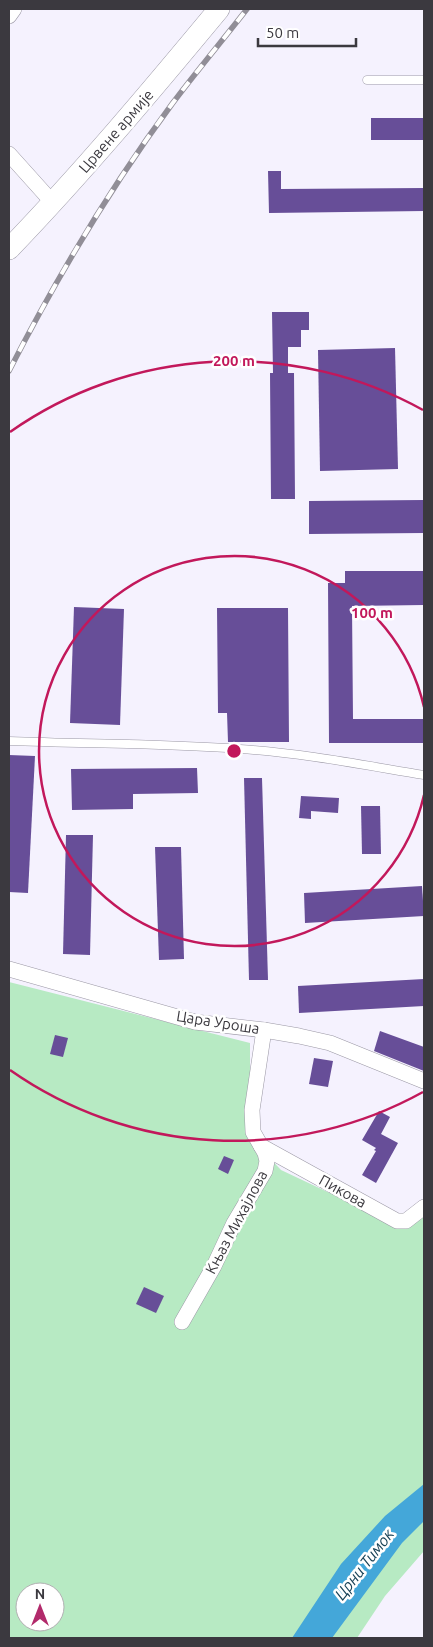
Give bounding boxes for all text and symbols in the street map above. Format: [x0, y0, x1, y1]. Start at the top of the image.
scale bar [258, 15, 356, 47]
text: 50 m [266, 24, 299, 41]
street label: Црвене армије [75, 86, 157, 176]
text: 200 m [213, 352, 255, 369]
text: 100 m [351, 604, 393, 621]
centre of rings [225, 742, 243, 760]
street label: Цара Уроша [175, 1007, 261, 1037]
street label: Књаз Михајлова [202, 1167, 270, 1277]
street label: Пикова [316, 1171, 370, 1211]
water label: Црни Тимок [331, 1524, 398, 1603]
north arrow [15, 1582, 65, 1632]
text: N [35, 1586, 45, 1602]

